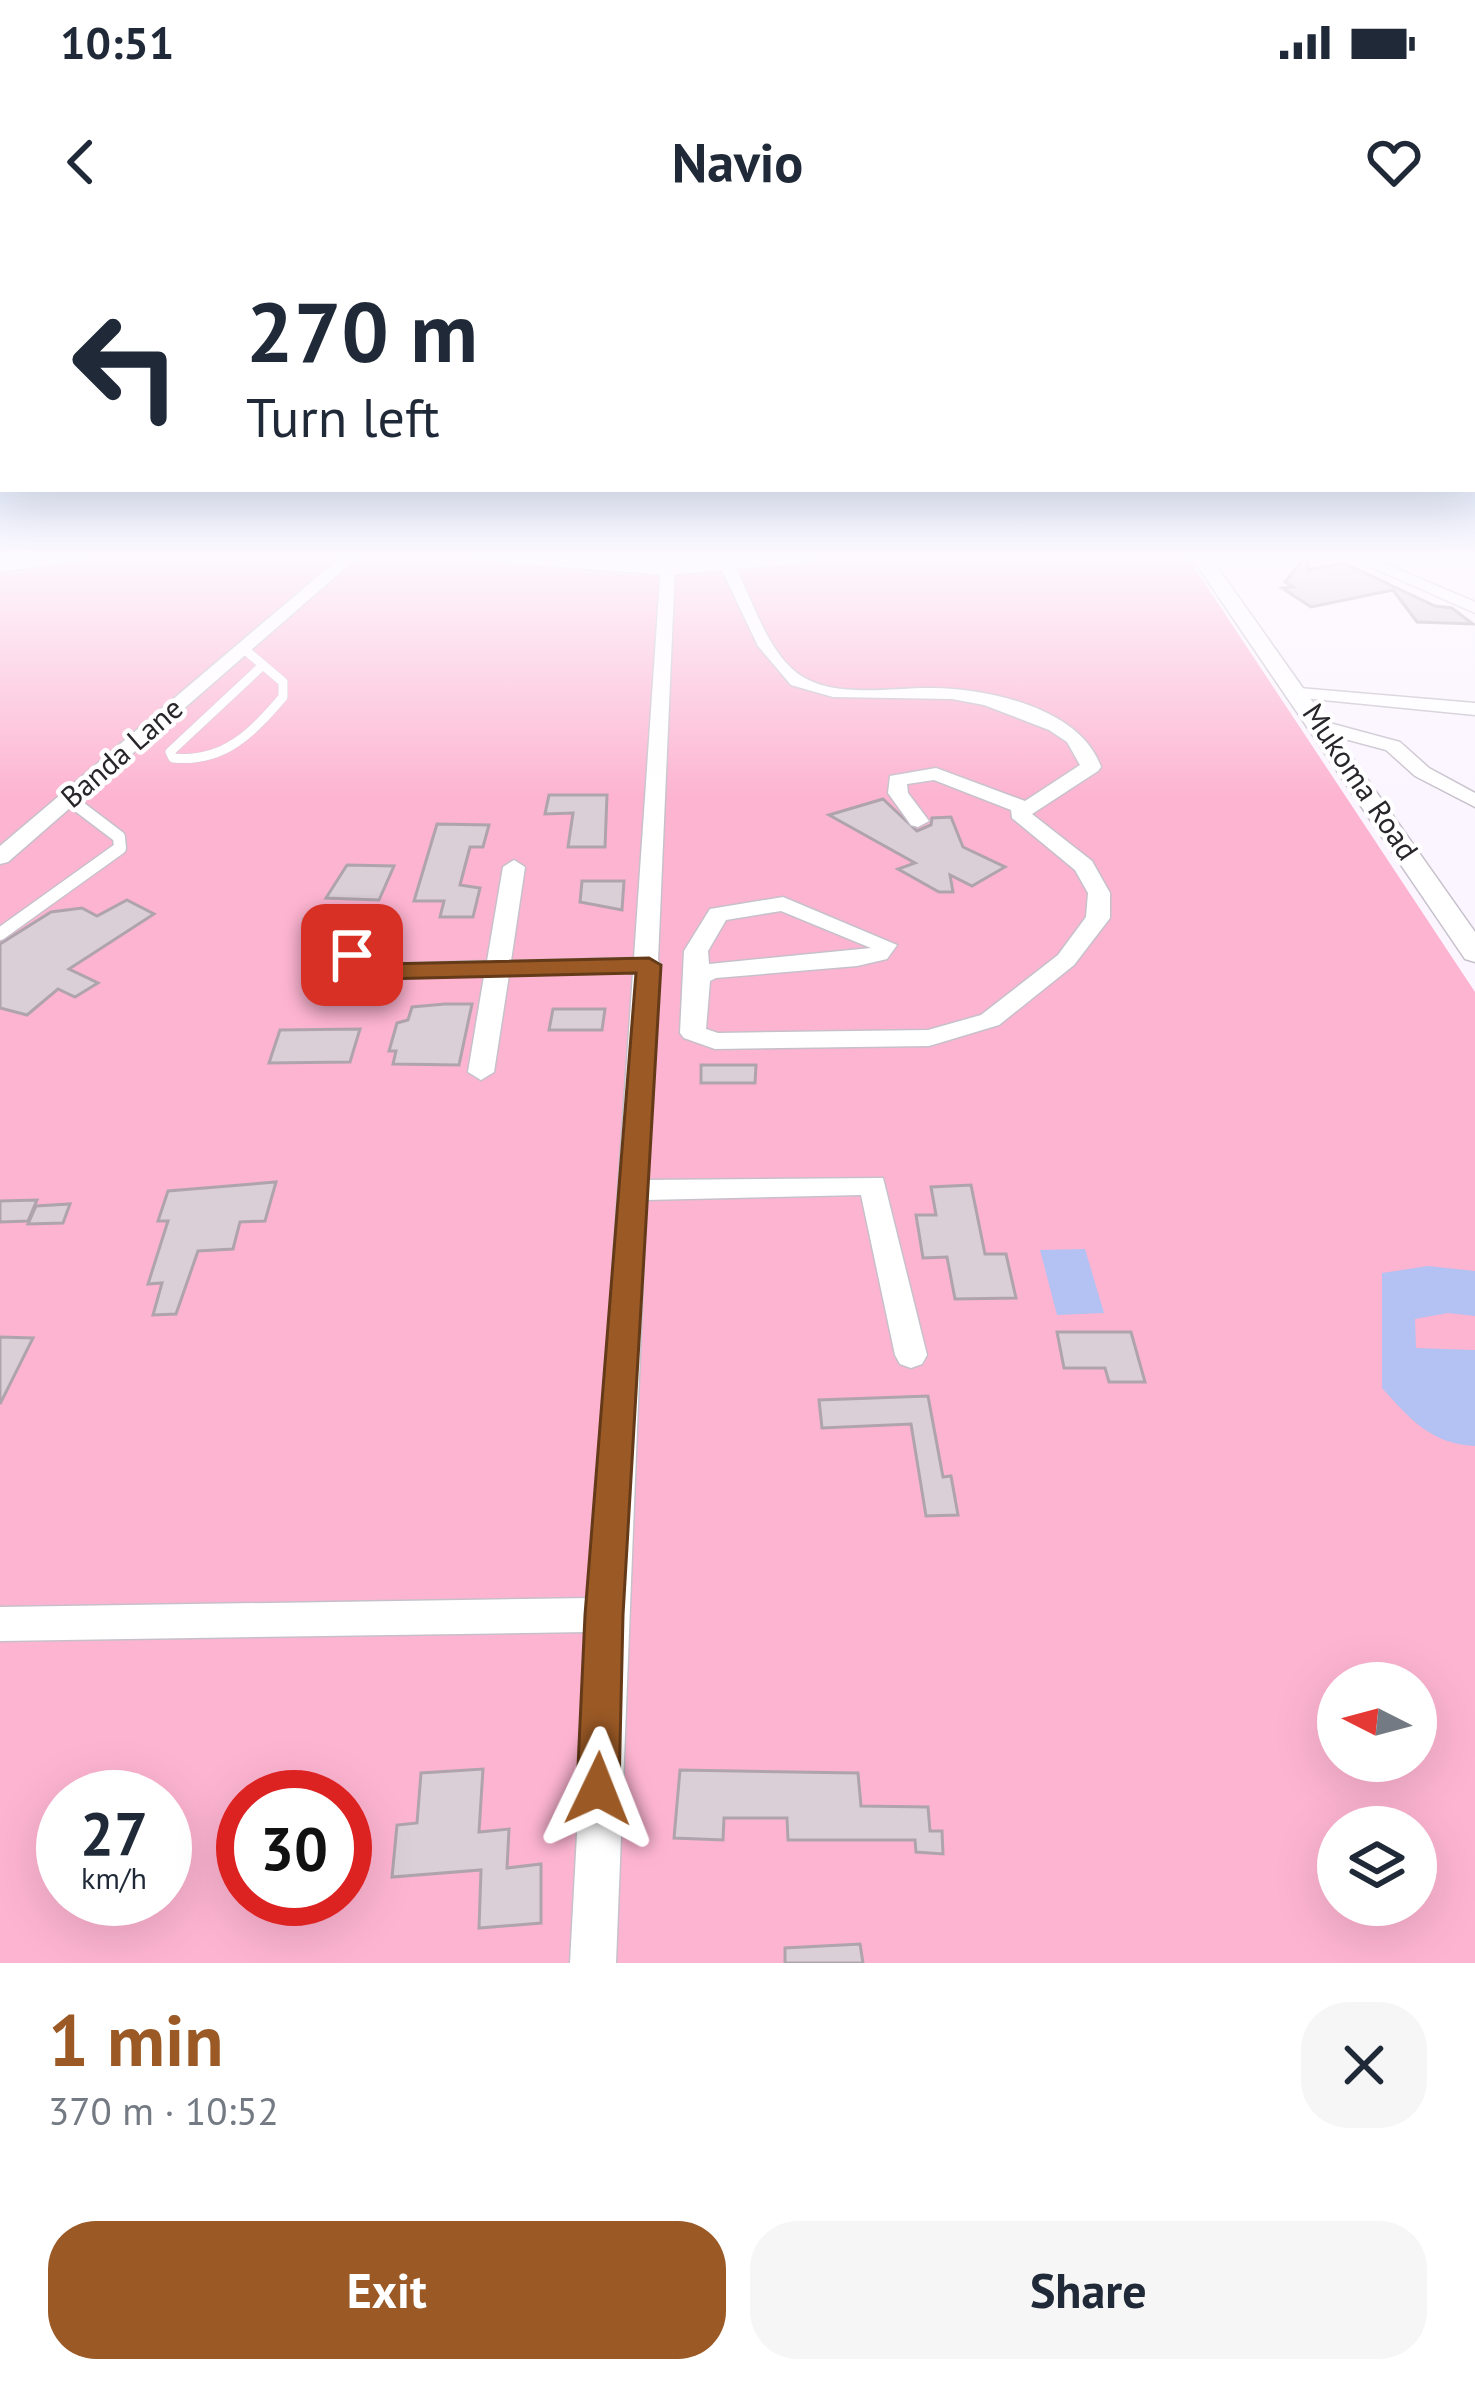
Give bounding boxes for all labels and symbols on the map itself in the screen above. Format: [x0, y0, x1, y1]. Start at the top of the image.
street label: Banda Lane [52, 688, 190, 816]
street label: Mukoma Road [1295, 695, 1428, 867]
pin [301, 904, 403, 1006]
north arrow [1317, 1662, 1437, 1782]
position arrow [535, 1726, 661, 1852]
speed limit sign: 30 [216, 1770, 372, 1926]

